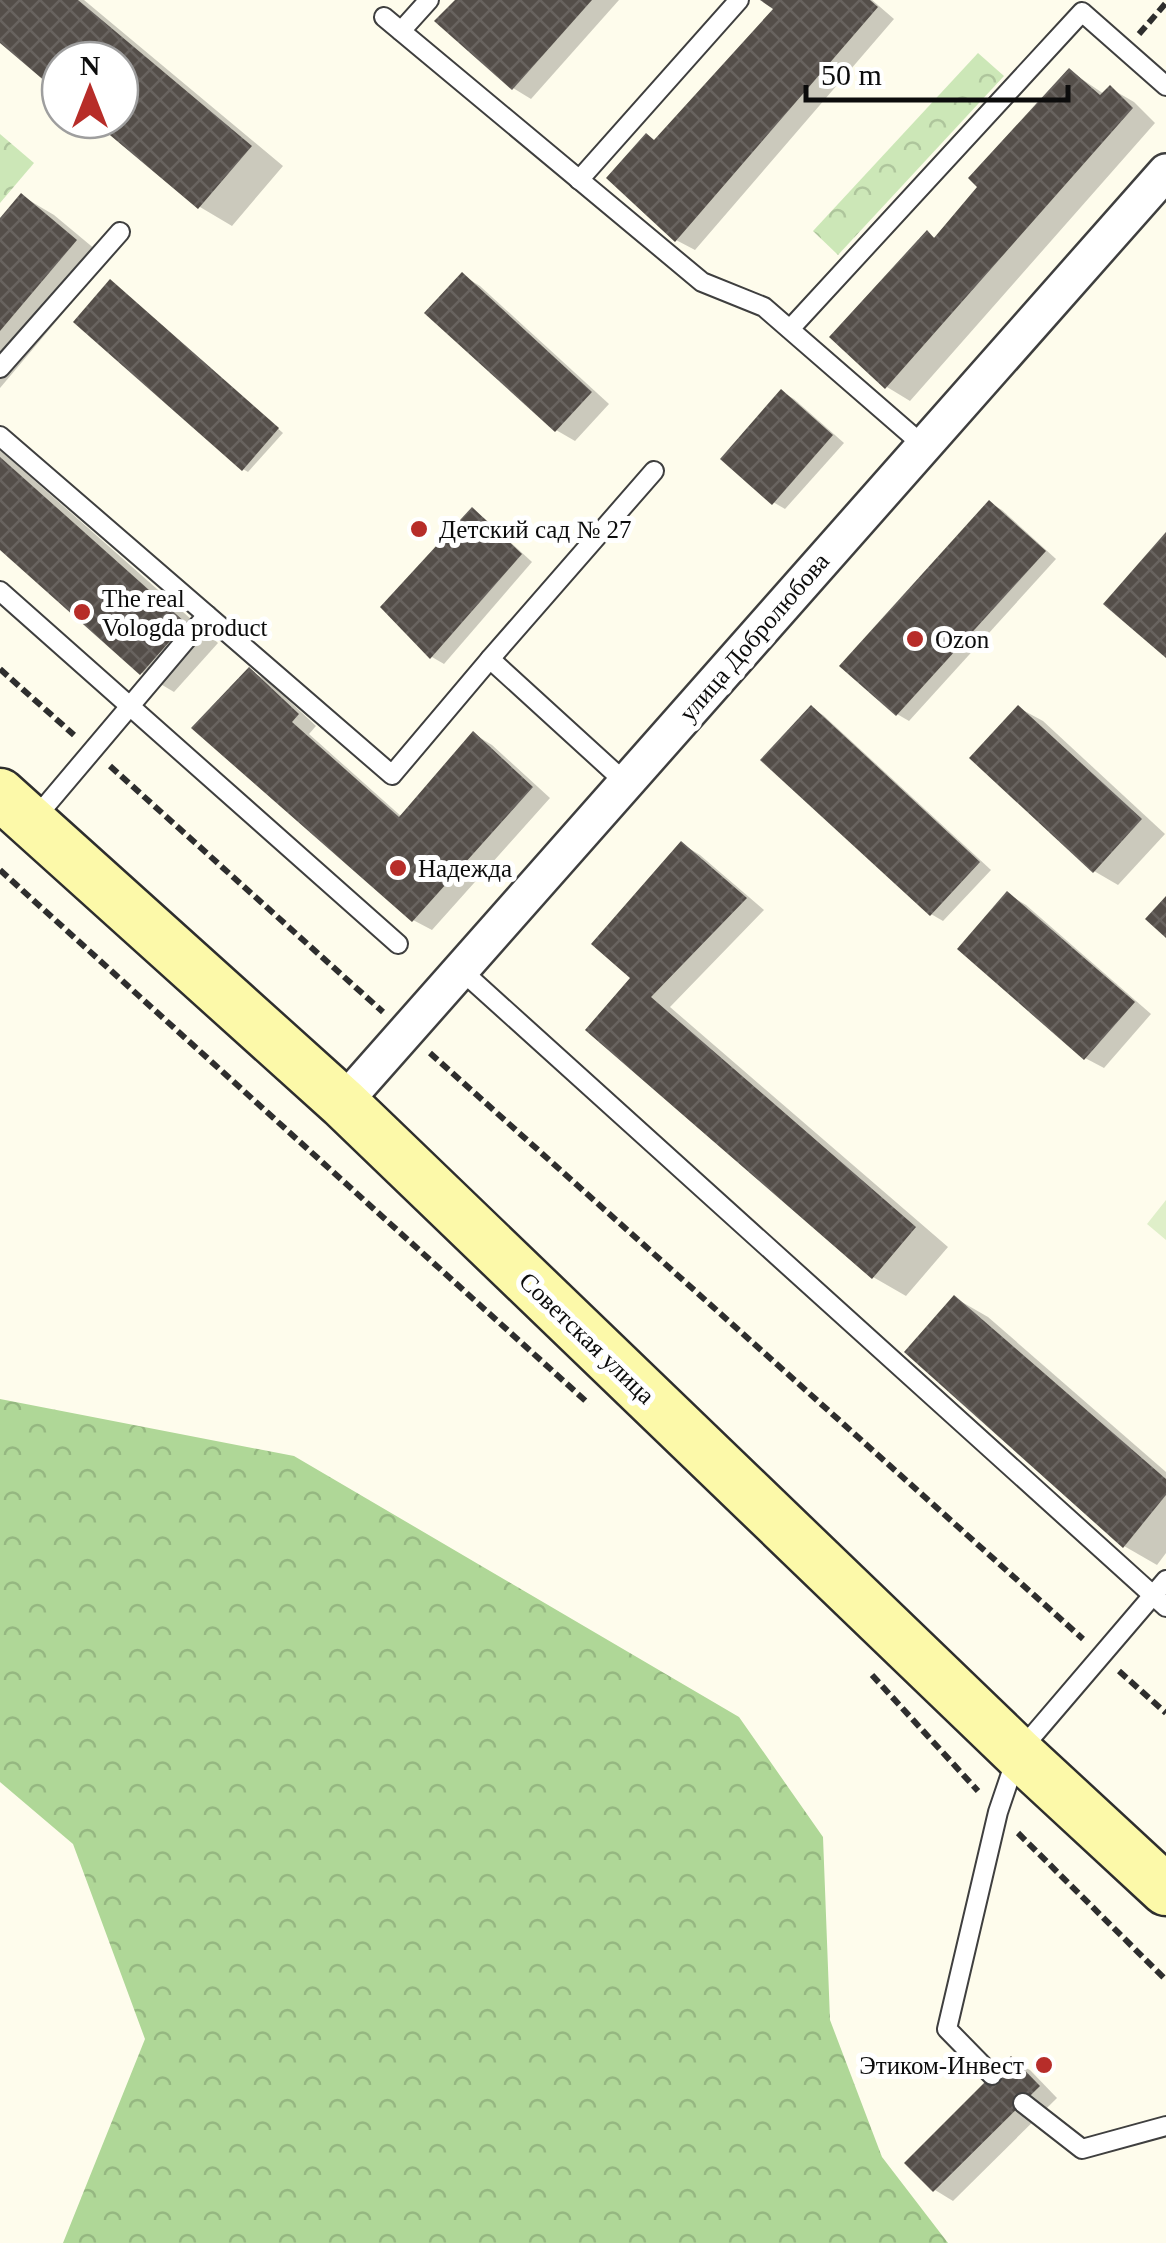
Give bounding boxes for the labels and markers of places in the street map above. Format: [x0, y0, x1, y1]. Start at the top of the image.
place label: Детский сад № 27 [439, 516, 632, 543]
marker: Детский сад № 27 [408, 518, 430, 540]
place label: The real Vologda product [102, 585, 268, 641]
marker: The real Vologda product [71, 601, 93, 623]
place label: Ozon [935, 626, 990, 653]
marker: Ozon [904, 628, 926, 650]
place label: Надежда [418, 855, 512, 882]
marker: Надежда [387, 857, 409, 879]
place label: Этиком-Инвест [859, 2052, 1024, 2079]
marker: Этиком-Инвест [1033, 2054, 1055, 2076]

